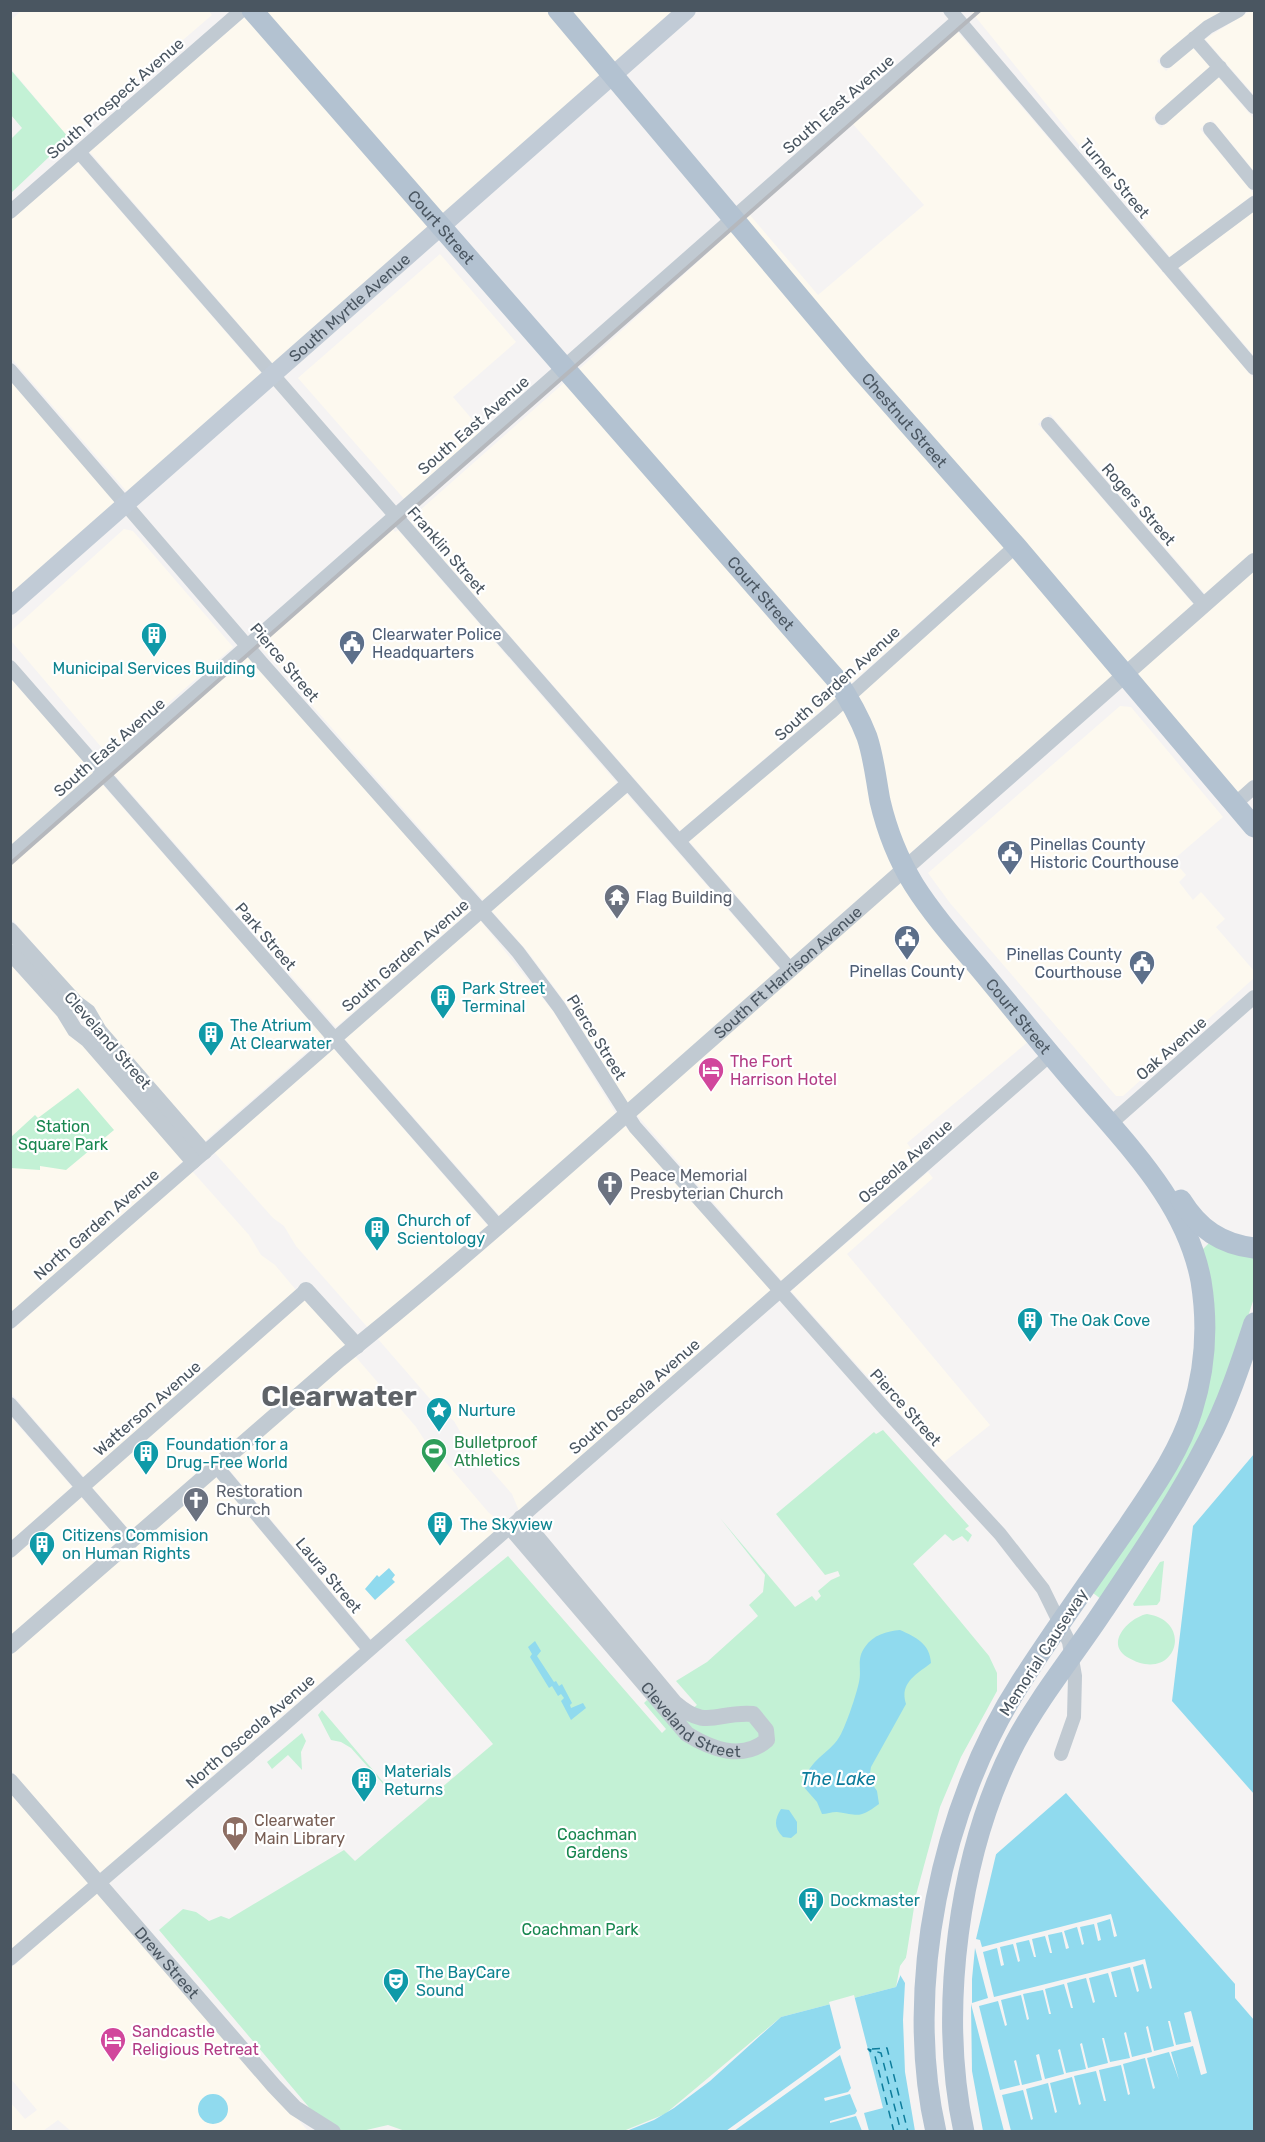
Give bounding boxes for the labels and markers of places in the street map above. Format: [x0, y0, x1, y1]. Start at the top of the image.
building icon: Municipal Services Building [139, 620, 169, 658]
place label: Clearwater Police Headquarters [372, 625, 502, 662]
public building icon: Clearwater Police Headquarters [337, 628, 367, 666]
place label: Municipal Services Building [52, 659, 256, 678]
place label: Pinellas County Historic Courthouse [1030, 835, 1179, 872]
public building icon: Pinellas County Historic Courthouse [995, 838, 1025, 876]
temple icon: Flag Building [602, 882, 632, 920]
place label: Flag Building [636, 888, 732, 907]
public building icon: Pinellas County [892, 923, 922, 961]
place label: Pinellas County Courthouse [1006, 945, 1122, 982]
public building icon: Pinellas County Courthouse [1127, 948, 1157, 986]
place label: Pinellas County [849, 962, 965, 981]
place label: Park Street Terminal [462, 979, 545, 1016]
building icon: Park Street Terminal [428, 982, 458, 1020]
place label: The Atrium At Clearwater [230, 1016, 332, 1053]
building icon: The Atrium At Clearwater [196, 1019, 226, 1057]
place label: The Fort Harrison Hotel [730, 1052, 837, 1089]
hotel icon: The Fort Harrison Hotel [696, 1055, 726, 1093]
place label: Peace Memorial Presbyterian Church [630, 1166, 784, 1203]
church icon: Peace Memorial Presbyterian Church [595, 1169, 625, 1207]
place label: Church of Scientology [397, 1211, 485, 1248]
building icon: Church of Scientology [362, 1214, 392, 1252]
building icon: The Oak Cove [1015, 1305, 1045, 1343]
place label: The Oak Cove [1050, 1311, 1150, 1330]
place icon: Nurture [424, 1395, 454, 1433]
place label: Nurture [458, 1401, 516, 1420]
place label: Bulletproof Athletics [454, 1433, 538, 1470]
place label: Foundation for a Drug-Free World [166, 1435, 288, 1472]
sports icon: Bulletproof Athletics [419, 1436, 449, 1474]
building icon: Foundation for a Drug-Free World [131, 1438, 161, 1476]
place label: Restoration Church [216, 1482, 303, 1519]
church icon: Restoration Church [181, 1485, 211, 1523]
building icon: The Skyview [425, 1509, 455, 1547]
place label: The Skyview [460, 1515, 553, 1534]
place label: Citizens Commision on Human Rights [62, 1526, 209, 1563]
building icon: Citizens Commision on Human Rights [27, 1529, 57, 1567]
place label: Materials Returns [384, 1762, 452, 1799]
building icon: Materials Returns [349, 1765, 379, 1803]
place label: Clearwater Main Library [254, 1811, 345, 1848]
library icon: Clearwater Main Library [220, 1814, 250, 1852]
building icon: Dockmaster [796, 1885, 826, 1923]
place label: Dockmaster [830, 1891, 920, 1910]
place label: The BayCare Sound [416, 1963, 510, 2000]
theatre icon: The BayCare Sound [381, 1966, 411, 2004]
place label: Sandcastle Religious Retreat [132, 2022, 259, 2059]
hotel icon: Sandcastle Religious Retreat [98, 2025, 128, 2063]

